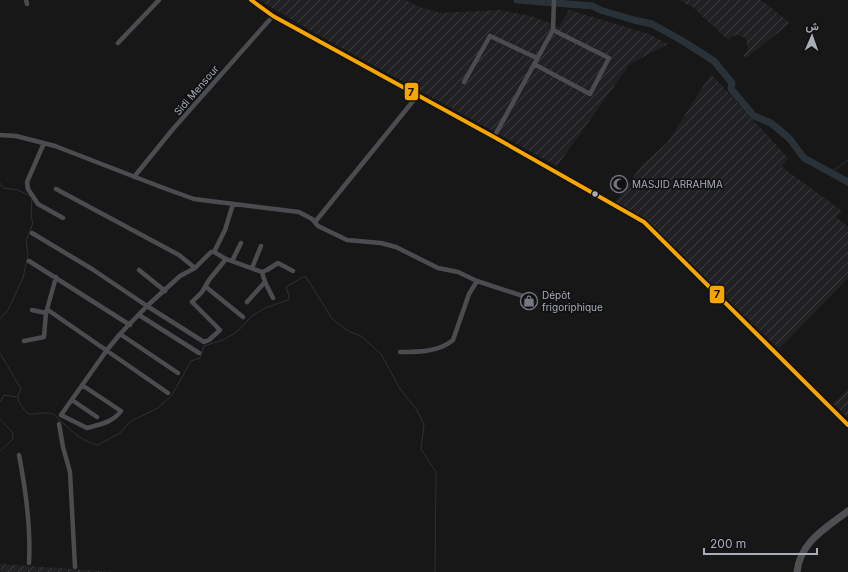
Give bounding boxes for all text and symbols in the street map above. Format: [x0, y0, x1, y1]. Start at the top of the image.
north arrow [792, 16, 832, 56]
text: ش [805, 19, 819, 33]
street label: Sidi Mensour [171, 63, 221, 117]
line badge: 7 [404, 82, 419, 101]
text: 7 [408, 85, 414, 99]
mosque icon: MASJID ARRAHMA [609, 174, 629, 194]
place label: MASJID ARRAHMA [632, 178, 723, 190]
unlabelled marker [590, 189, 600, 199]
line badge: 7 [709, 285, 725, 304]
text: 7 [714, 287, 720, 301]
place label: Dépôt frigoriphique [542, 289, 603, 313]
shop icon: Dépôt frigoriphique [519, 291, 539, 311]
scale bar [704, 530, 817, 556]
text: 200 m [710, 536, 746, 551]

